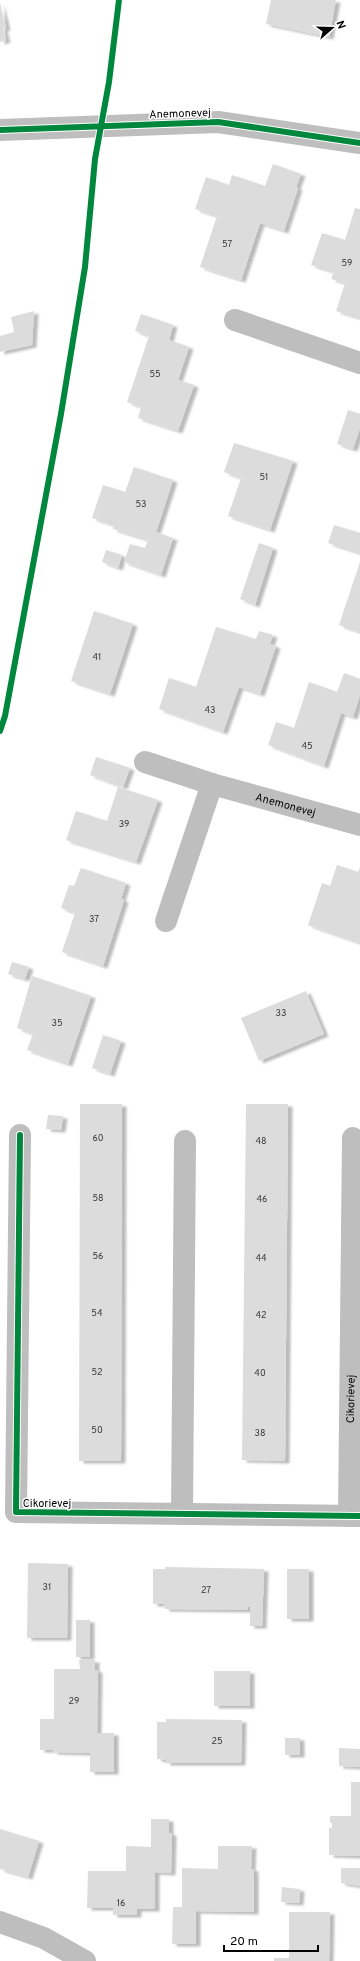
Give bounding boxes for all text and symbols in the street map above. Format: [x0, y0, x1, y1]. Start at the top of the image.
north arrow [312, 8, 352, 48]
text: N [333, 19, 348, 31]
street label: Anemonevej [149, 106, 211, 122]
house number: 57 [222, 239, 232, 250]
house number: 59 [342, 258, 352, 269]
house number: 55 [149, 369, 161, 380]
house number: 51 [260, 472, 268, 483]
house number: 53 [135, 499, 147, 510]
house number: 41 [93, 652, 101, 663]
house number: 43 [204, 705, 216, 716]
house number: 45 [301, 741, 313, 752]
street label: Anemonevej [254, 790, 317, 820]
house number: 39 [119, 819, 129, 830]
house number: 37 [89, 914, 99, 925]
house number: 33 [276, 1008, 286, 1019]
house number: 35 [51, 1018, 63, 1029]
house number: 60 [92, 1133, 104, 1144]
house number: 48 [255, 1136, 267, 1147]
house number: 58 [92, 1193, 104, 1204]
house number: 46 [257, 1194, 267, 1205]
house number: 56 [93, 1251, 103, 1262]
house number: 44 [255, 1253, 267, 1264]
house number: 54 [91, 1308, 103, 1319]
house number: 42 [255, 1310, 267, 1321]
house number: 52 [91, 1367, 103, 1378]
house number: 40 [254, 1368, 266, 1379]
street label: Cikorievej [344, 1375, 358, 1423]
house number: 50 [91, 1425, 103, 1436]
house number: 38 [255, 1428, 265, 1439]
street label: Cikorievej [23, 1497, 71, 1511]
house number: 31 [43, 1582, 51, 1593]
house number: 27 [201, 1585, 211, 1596]
house number: 29 [69, 1696, 79, 1707]
house number: 25 [211, 1736, 223, 1747]
house number: 16 [117, 1898, 125, 1909]
scale bar [224, 1927, 318, 1953]
text: 20 m [230, 1934, 258, 1950]

